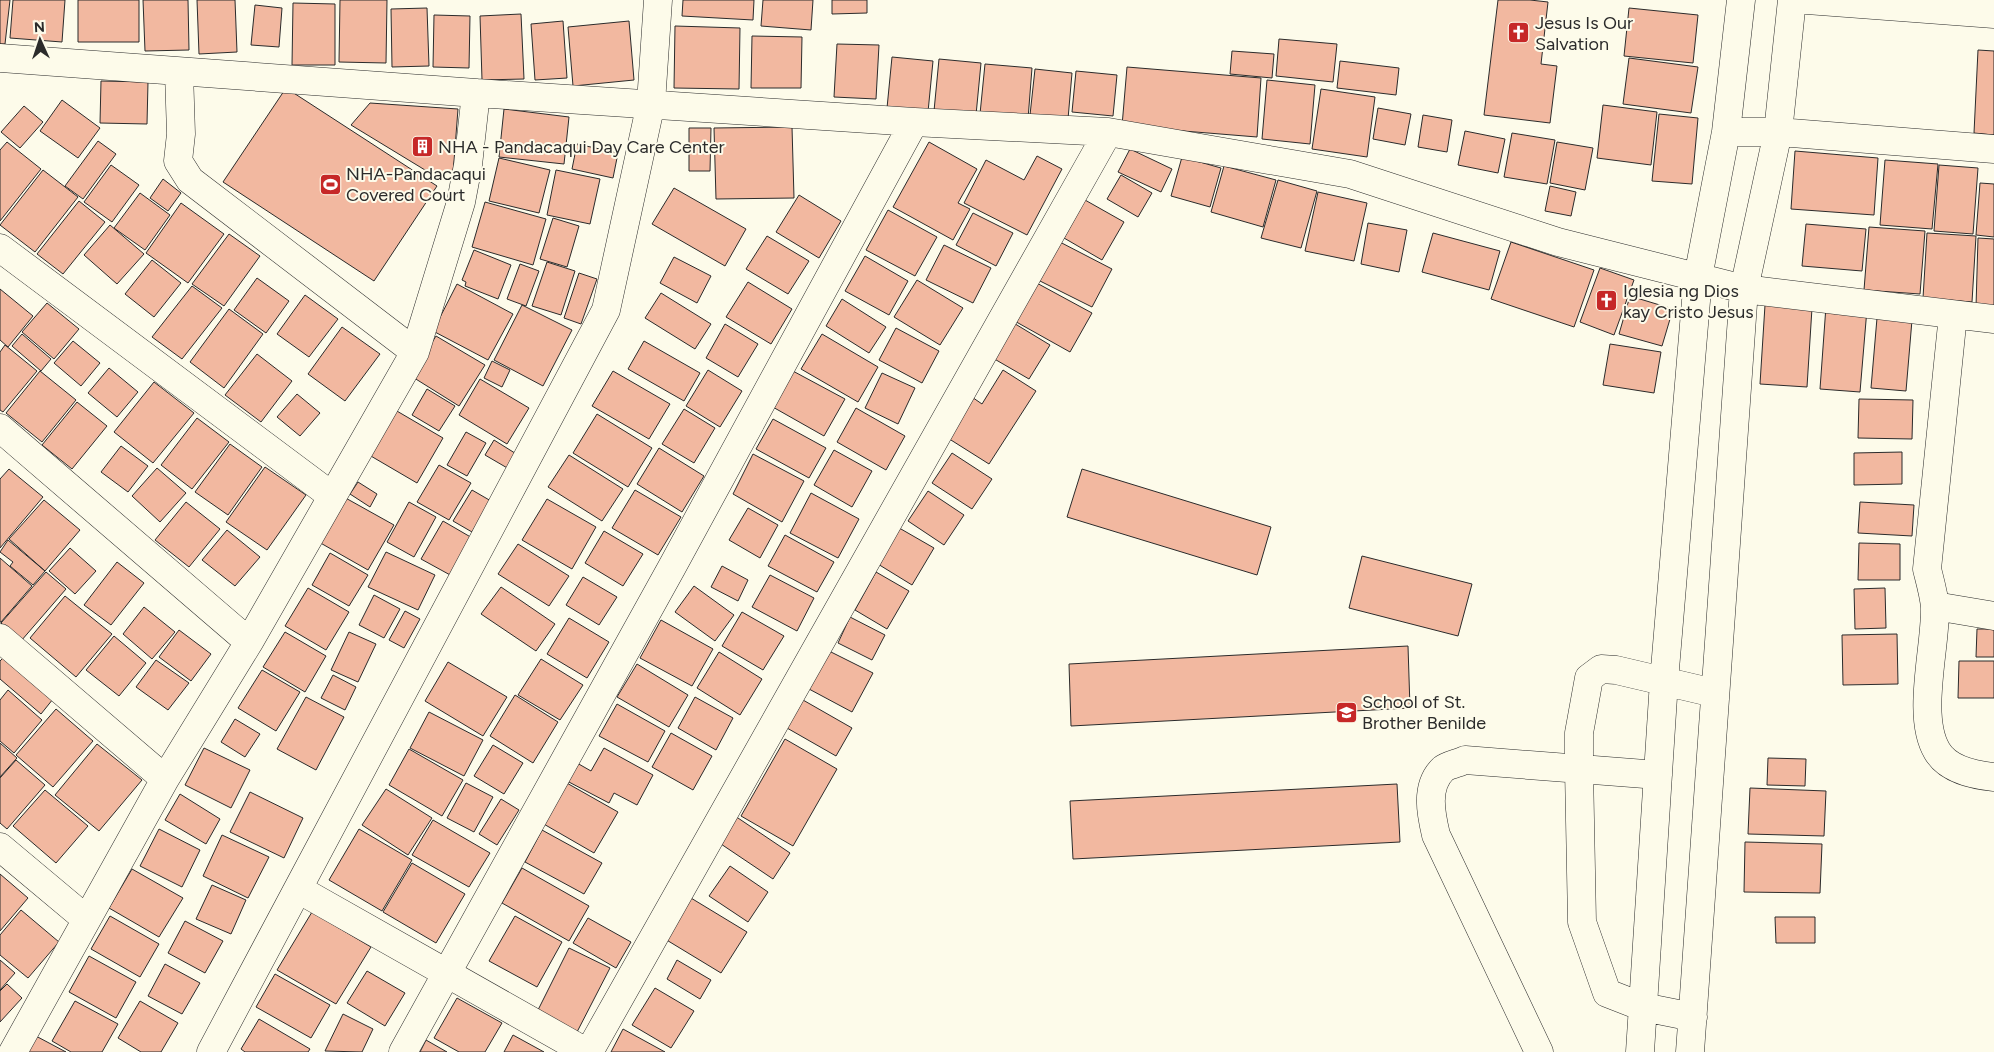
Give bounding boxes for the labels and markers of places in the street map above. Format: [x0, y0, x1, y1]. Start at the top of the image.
place label: Jesus Is Our Salvation [1535, 12, 1633, 55]
church icon: Jesus Is Our Salvation [1507, 21, 1531, 45]
building icon: NHA - Pandacaqui Day Care Center [410, 135, 434, 159]
place label: NHA - Pandacaqui Day Care Center [438, 136, 725, 158]
place label: NHA-Pandacaqui Covered Court [346, 163, 486, 206]
sports icon: NHA-Pandacaqui Covered Court [318, 172, 342, 196]
place label: Iglesia ng Dios kay Cristo Jesus [1623, 280, 1754, 323]
church icon: Iglesia ng Dios kay Cristo Jesus [1595, 289, 1619, 313]
place label: School of St. Brother Benilde [1362, 691, 1486, 734]
school or university icon: School of St. Brother Benilde [1334, 700, 1358, 724]

